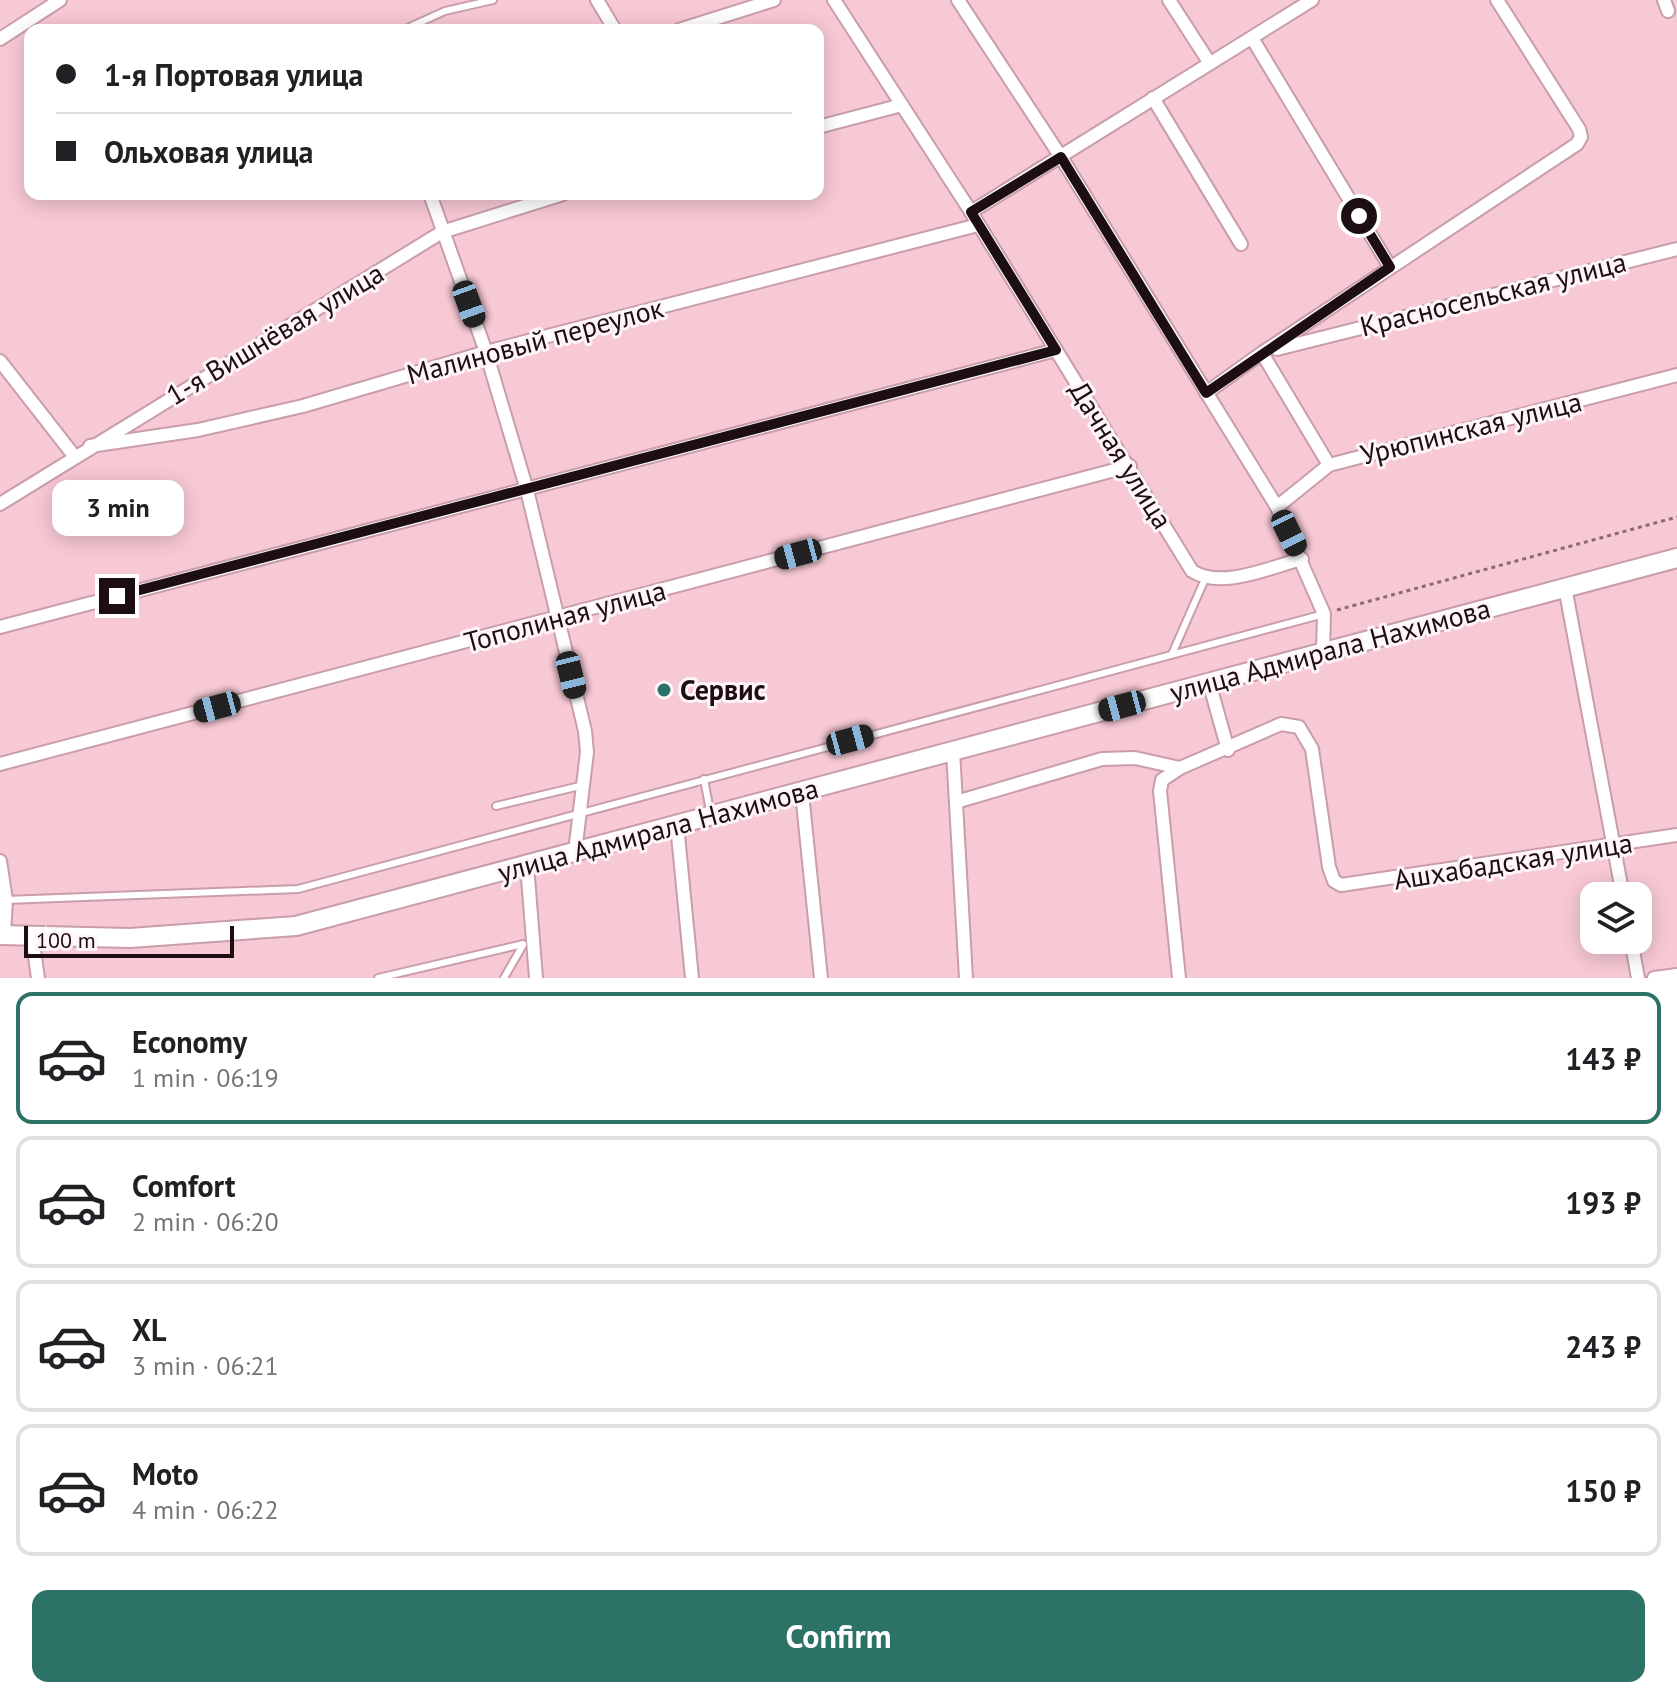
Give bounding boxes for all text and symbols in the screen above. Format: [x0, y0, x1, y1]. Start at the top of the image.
text: 1-я Портовая улица [104, 55, 363, 94]
text: Ольховая улица [104, 132, 313, 171]
route start [1341, 198, 1377, 234]
street label: Красносельская улица [1356, 243, 1630, 345]
street label: 1-я Вишнёвая улица [159, 254, 390, 413]
car [450, 277, 488, 331]
street label: Малиновый переулок [403, 288, 668, 393]
street label: Дачная улица [1061, 374, 1181, 536]
street label: Урюпинская улица [1356, 382, 1585, 473]
callout: 3 min [51, 480, 183, 536]
text: 3 min [86, 491, 150, 524]
car [1268, 506, 1310, 560]
car [772, 536, 824, 572]
street label: Тополиная улица [460, 571, 670, 660]
route end [99, 578, 135, 614]
street label: улица Адмирала Нахимова [1166, 589, 1494, 710]
car [554, 649, 588, 701]
place label: Сервис [680, 671, 766, 708]
marker: Сервис [655, 681, 673, 699]
car [1096, 688, 1148, 724]
car [191, 689, 243, 725]
car [824, 722, 876, 758]
street label: улица Адмирала Нахимова [494, 769, 822, 890]
street label: Ашхабадская улица [1391, 823, 1635, 898]
map controls [1580, 882, 1652, 954]
button: layers [1580, 882, 1652, 954]
scale bar [24, 922, 234, 958]
text: 100 m [36, 926, 96, 954]
icon: car [36, 1022, 108, 1094]
text: Economy [132, 1022, 247, 1061]
text: 143 ₽ [1565, 1039, 1641, 1078]
text: 1 min · 06:19 [132, 1061, 279, 1094]
icon: car [36, 1166, 108, 1238]
text: Comfort [132, 1166, 235, 1205]
text: 193 ₽ [1565, 1183, 1641, 1222]
text: 2 min · 06:20 [132, 1205, 279, 1238]
icon: car [36, 1310, 108, 1382]
text: XL [132, 1310, 166, 1349]
text: 243 ₽ [1565, 1327, 1641, 1366]
text: 3 min · 06:21 [132, 1349, 279, 1382]
icon: car [36, 1454, 108, 1526]
text: Moto [132, 1454, 199, 1493]
text: 150 ₽ [1565, 1471, 1641, 1510]
text: 4 min · 06:22 [132, 1493, 279, 1526]
button: Confirm [32, 1590, 1645, 1682]

